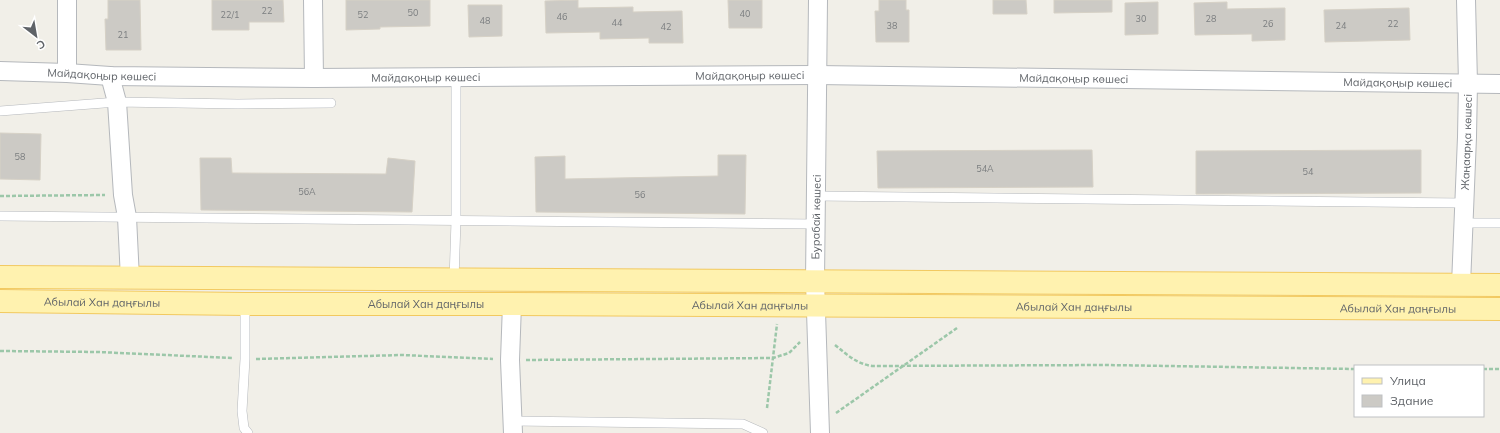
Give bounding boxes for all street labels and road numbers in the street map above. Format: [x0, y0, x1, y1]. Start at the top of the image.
street label: Майдақоңыр көшесі [47, 65, 156, 83]
street label: Майдақоңыр көшесі [695, 68, 804, 83]
street label: Майдақоңыр көшесі [371, 70, 480, 85]
street label: Майдақоңыр көшесі [1019, 71, 1128, 86]
street label: Майдақоңыр көшесі [1343, 75, 1452, 90]
street label: Жаңаарқа көшесі [1458, 94, 1475, 190]
street label: Бурабай көшесі [808, 174, 824, 260]
street label: Абылай Хан даңғылы [44, 295, 160, 310]
street label: Абылай Хан даңғылы [368, 297, 484, 311]
street label: Абылай Хан даңғылы [692, 298, 808, 312]
street label: Абылай Хан даңғылы [1016, 300, 1132, 314]
street label: Абылай Хан даңғылы [1340, 301, 1456, 316]

